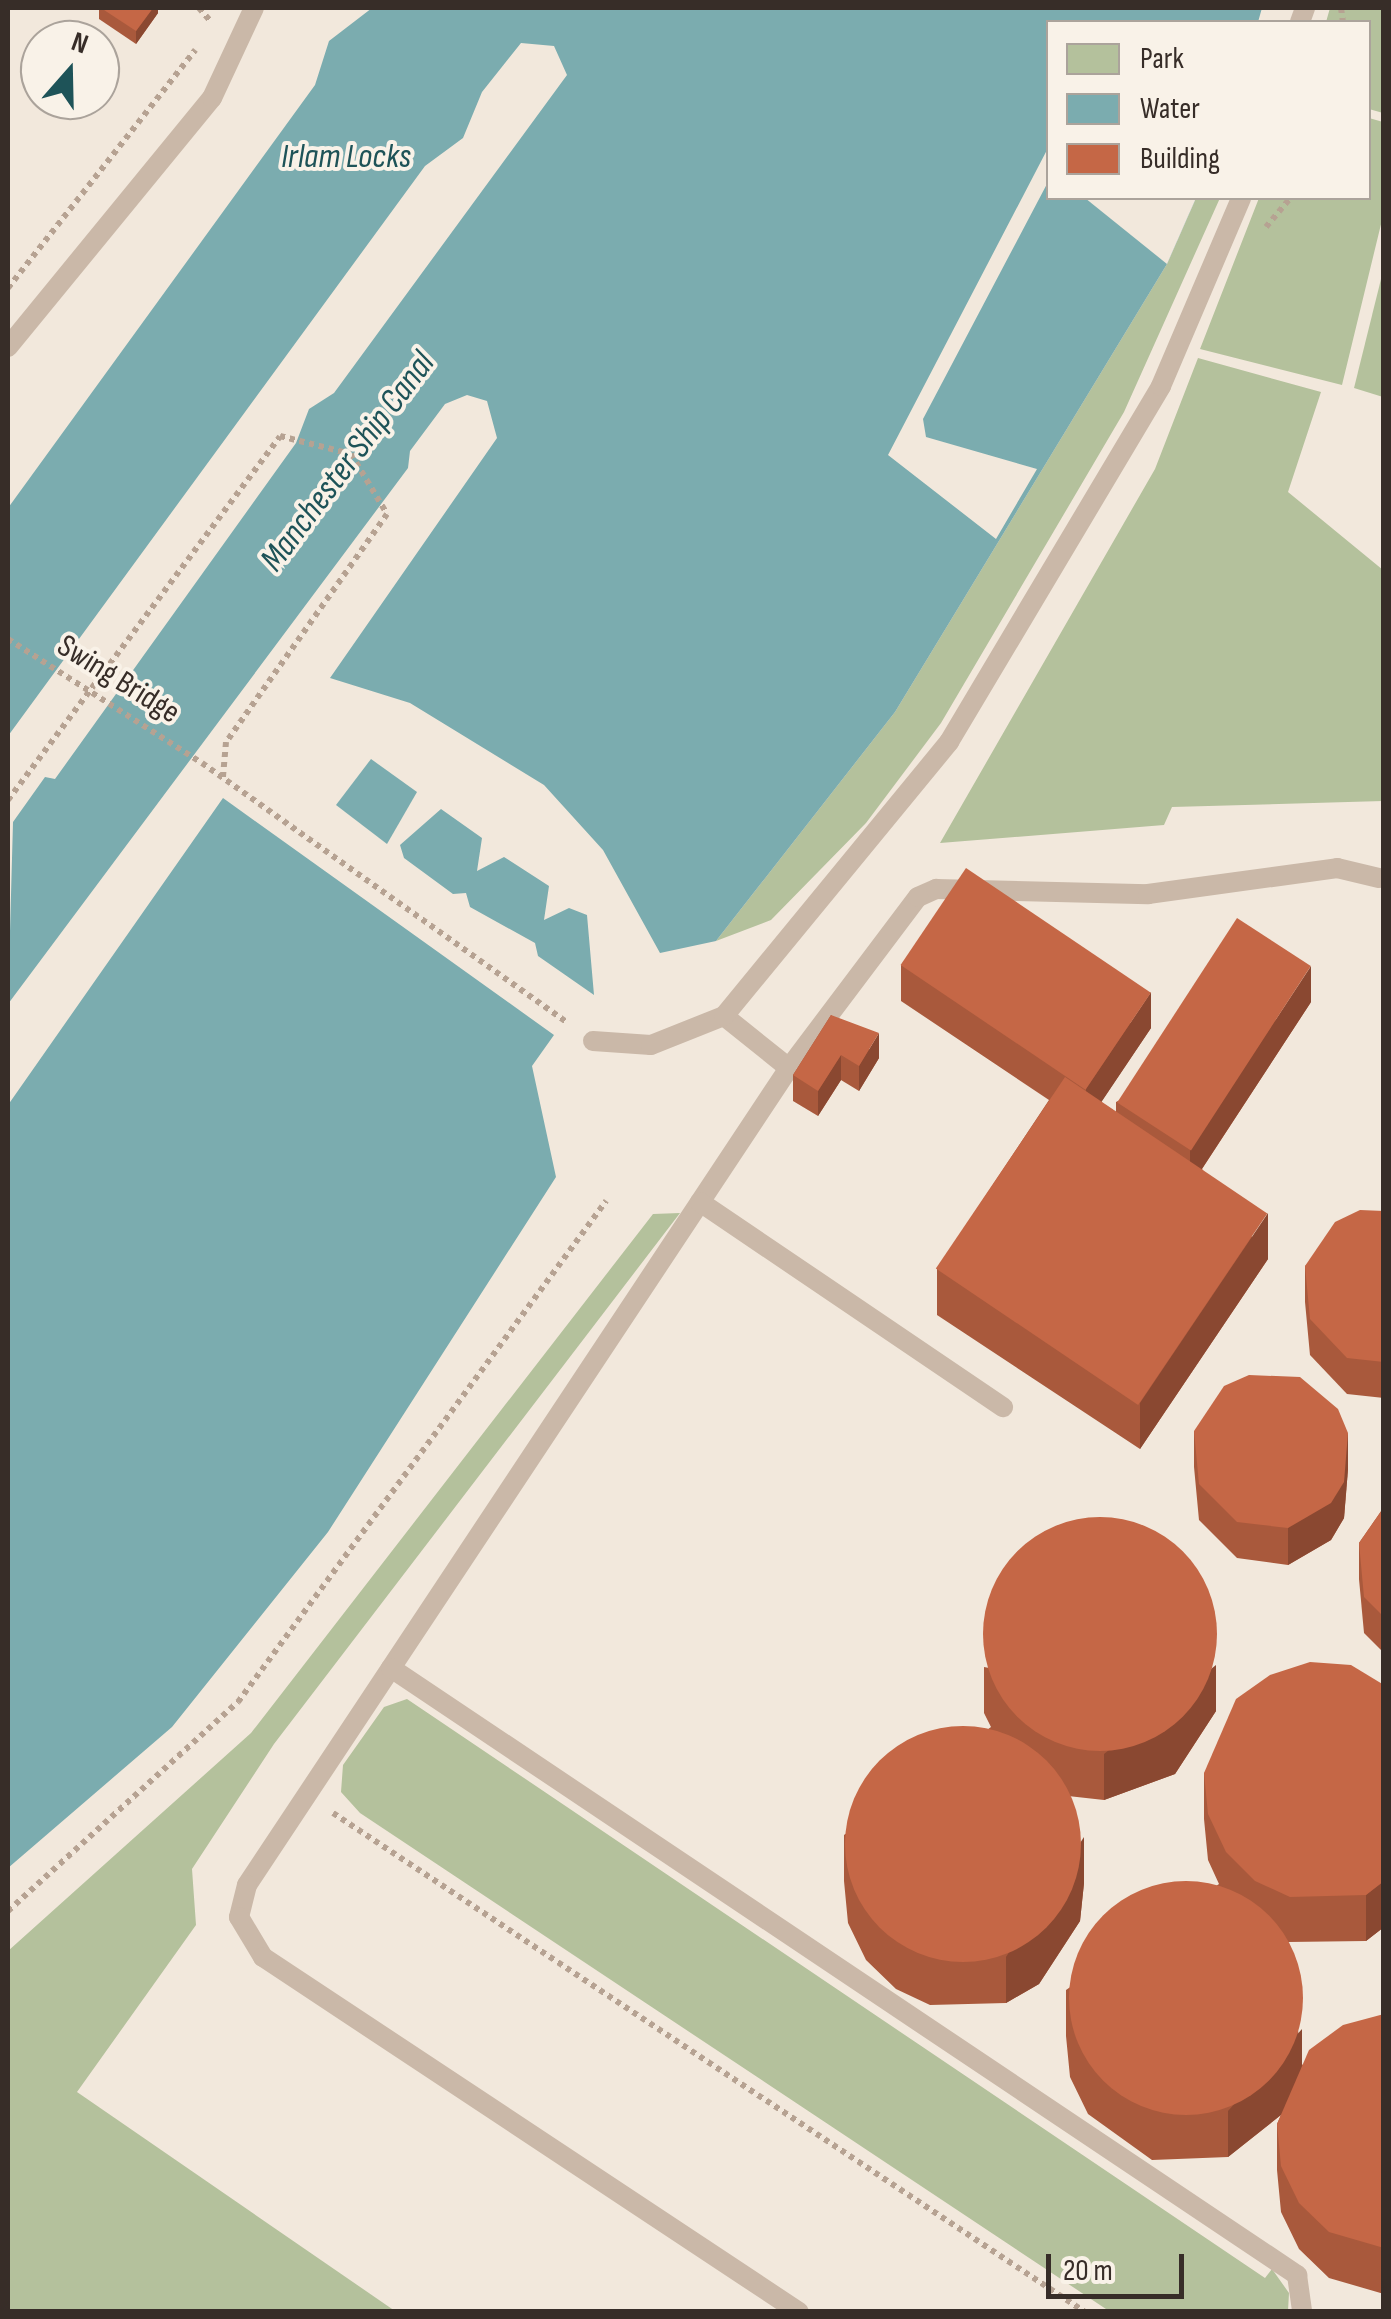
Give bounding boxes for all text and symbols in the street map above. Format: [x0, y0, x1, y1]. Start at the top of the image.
north arrow [20, 20, 120, 120]
legend [1046, 20, 1371, 200]
text: N [67, 25, 92, 61]
text: Park [1140, 41, 1184, 77]
text: Water [1140, 91, 1200, 127]
water label: Irlam Locks [281, 136, 411, 178]
text: Building [1140, 141, 1220, 177]
water label: Manchester Ship Canal [252, 344, 444, 580]
street label: Swing Bridge [50, 627, 186, 733]
scale bar [1051, 2234, 1188, 2296]
text: 20 m [1063, 2253, 1113, 2289]

